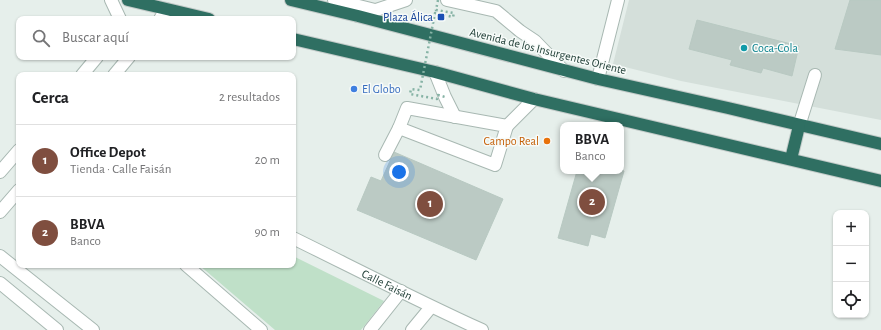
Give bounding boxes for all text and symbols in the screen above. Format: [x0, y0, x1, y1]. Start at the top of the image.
place label: Plaza Álica [383, 10, 433, 23]
marker: Plaza Álica [436, 12, 446, 22]
search box [16, 16, 296, 60]
street label: Avenida de los Insurgentes Oriente [468, 26, 628, 76]
icon: search [30, 27, 52, 49]
text: Buscar aquí [62, 30, 129, 45]
place label: Coca-Cola [752, 42, 798, 54]
marker: Coca-Cola [739, 43, 749, 53]
place label: El Globo [362, 83, 401, 95]
marker: El Globo [349, 84, 359, 94]
text: Cerca [32, 89, 69, 106]
text: 2 resultados [219, 91, 280, 104]
popup [560, 122, 624, 174]
text: BBVA [575, 132, 609, 147]
place label: Campo Real [483, 135, 539, 147]
marker: Campo Real [542, 136, 552, 146]
text: Office Depot [70, 145, 146, 160]
text: Banco [575, 150, 606, 163]
text: 1 [43, 154, 47, 167]
text: 20 m [255, 154, 280, 167]
your location [389, 162, 409, 182]
text: Tienda · Calle Faisán [70, 163, 171, 176]
pin: 2 [579, 187, 605, 217]
pin: 1 [417, 189, 443, 219]
map controls [833, 210, 869, 318]
button: + [833, 210, 869, 246]
text: BBVA [70, 217, 105, 232]
text: 2 [42, 226, 48, 239]
text: 90 m [254, 226, 280, 239]
text: Banco [70, 235, 101, 248]
button: − [833, 246, 869, 282]
street label: Calle Faisán [360, 267, 414, 302]
button: locate [833, 282, 869, 318]

